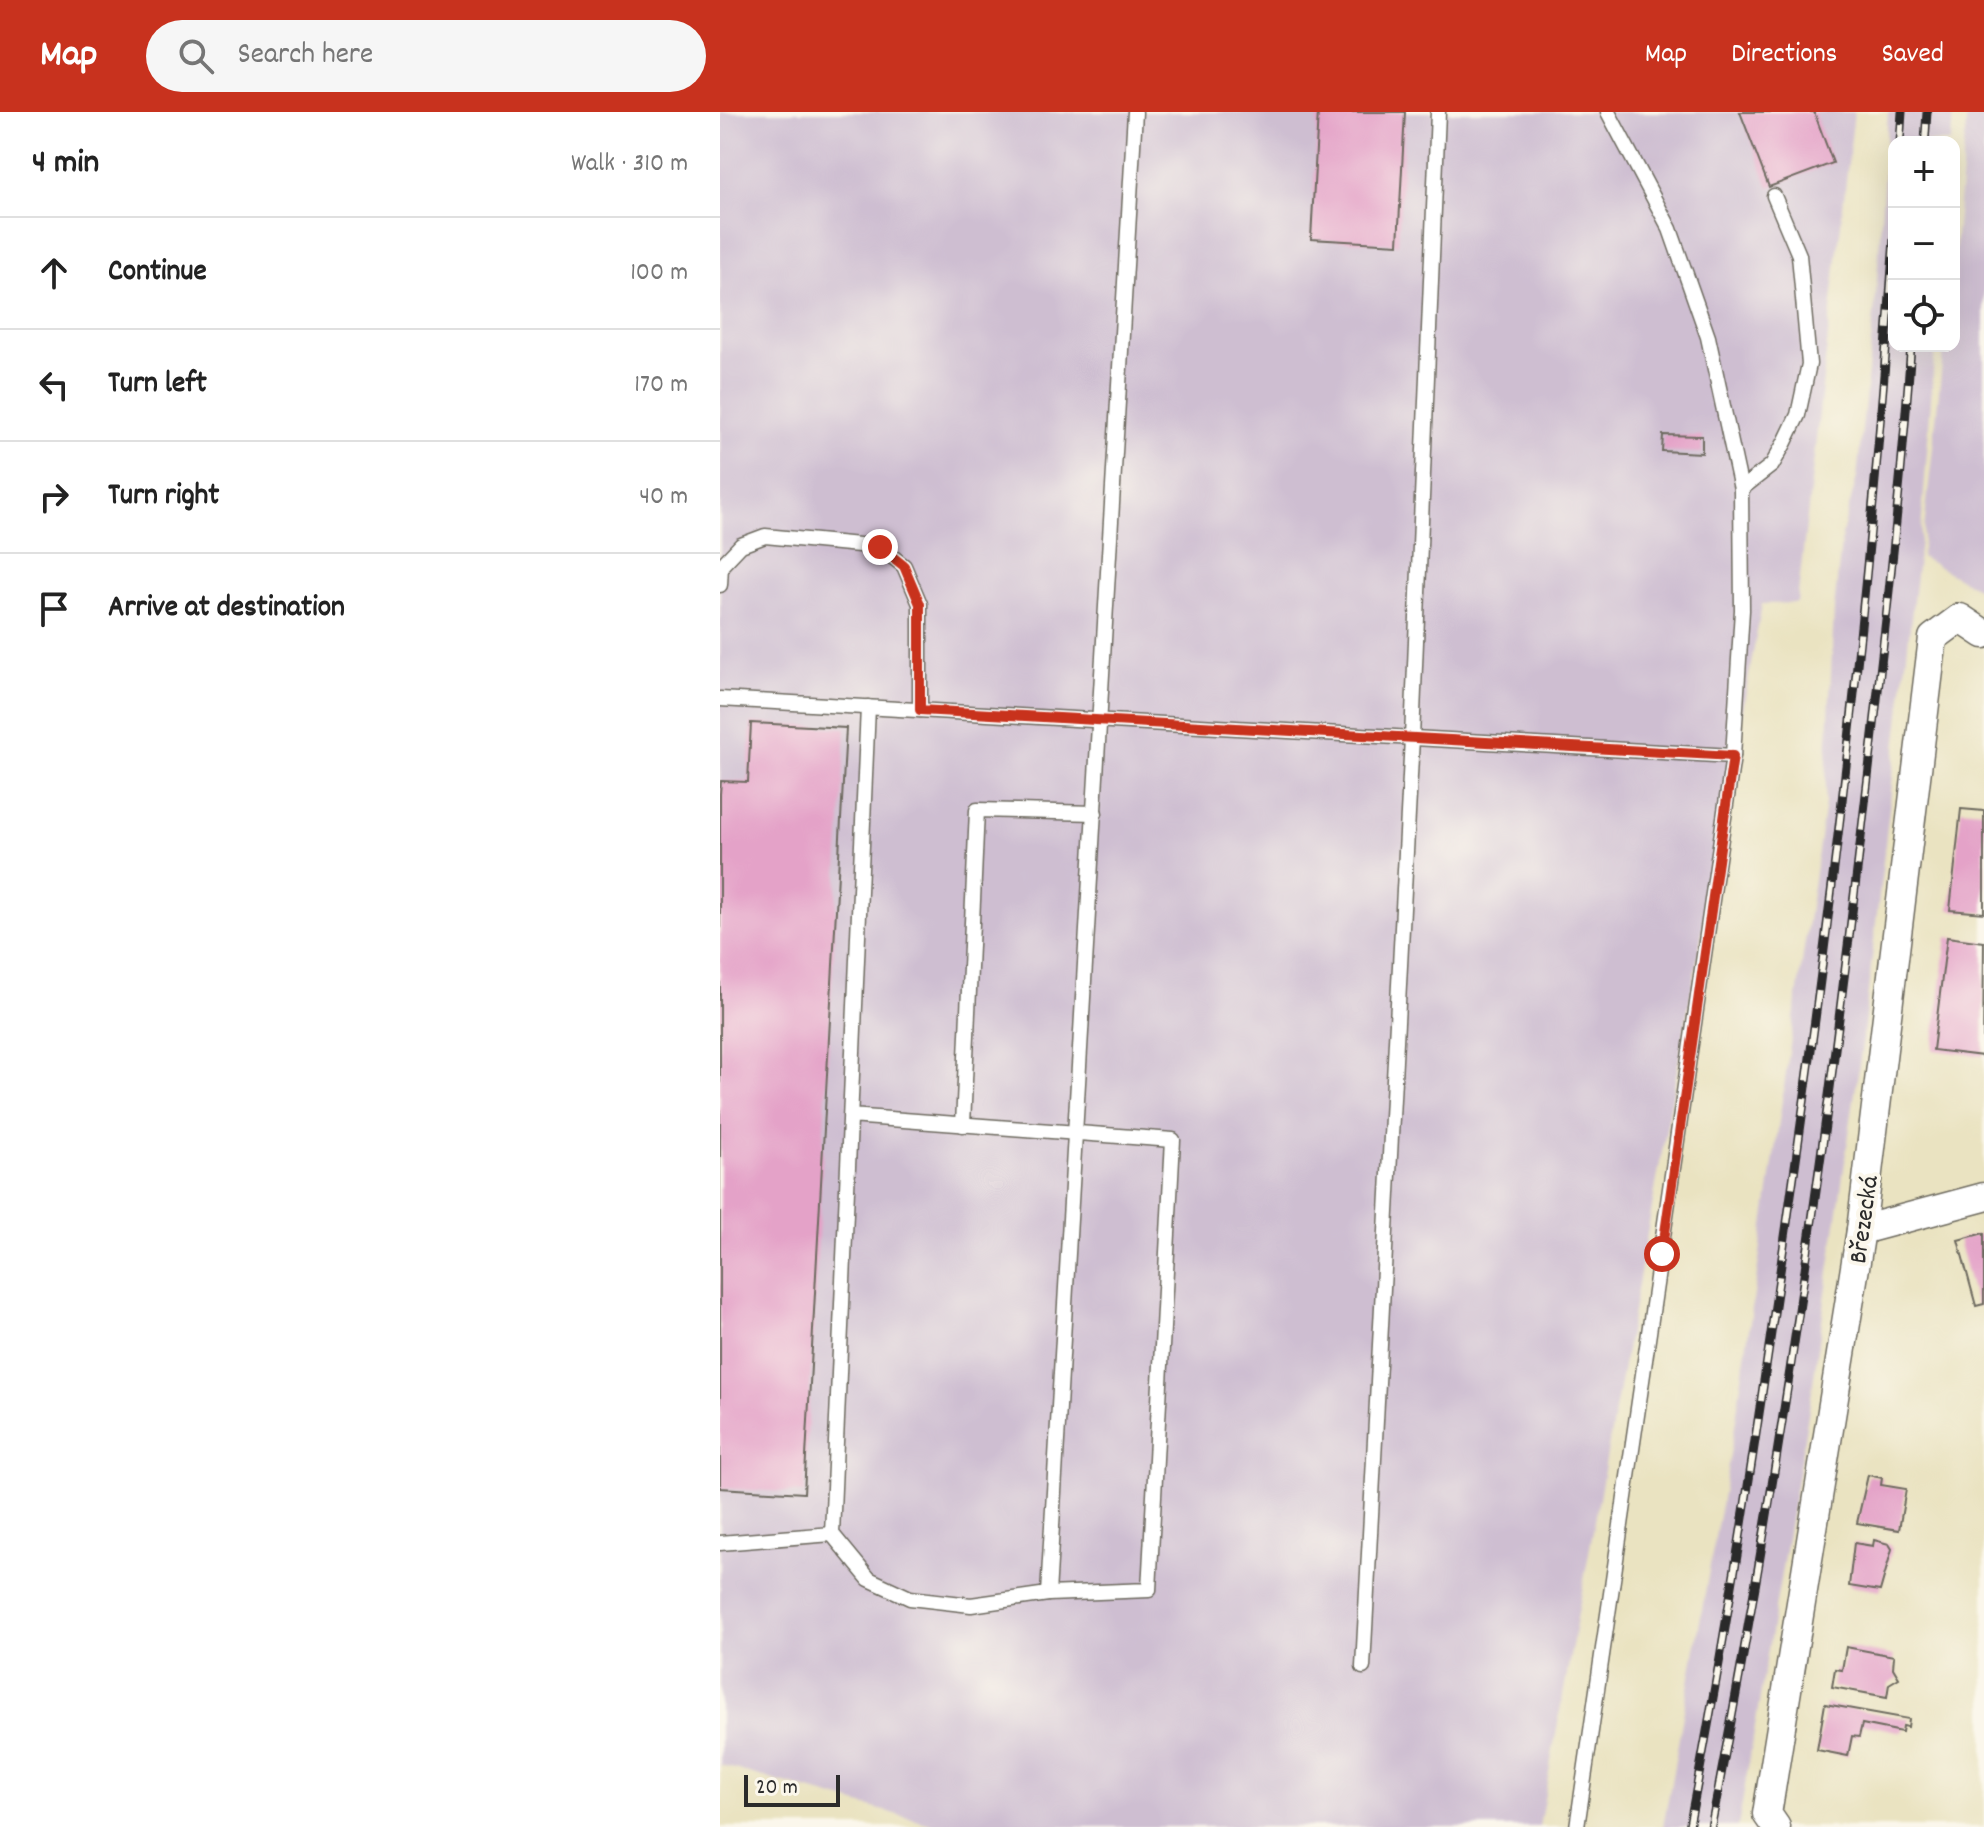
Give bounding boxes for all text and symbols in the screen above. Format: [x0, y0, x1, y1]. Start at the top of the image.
search box [146, 20, 706, 92]
text: Map [40, 29, 98, 84]
icon: search [174, 34, 218, 78]
text: Search here [238, 35, 373, 78]
text: Map [1645, 36, 1687, 76]
text: Directions [1731, 36, 1837, 76]
text: Saved [1881, 36, 1944, 76]
map controls [1888, 136, 1960, 352]
button: + [1888, 136, 1960, 208]
text: 4 min [32, 140, 99, 189]
text: Walk · 310 m [571, 146, 688, 183]
button: − [1888, 208, 1960, 280]
icon: ahead [32, 251, 76, 295]
text: Continue [108, 252, 207, 295]
text: 100 m [630, 255, 688, 292]
button: locate [1888, 280, 1960, 352]
icon: left [32, 363, 76, 407]
text: Turn left [108, 364, 207, 407]
text: 170 m [634, 367, 688, 404]
icon: right [32, 475, 76, 519]
text: Turn right [108, 476, 219, 519]
text: 40 m [639, 479, 688, 516]
route end [862, 529, 898, 565]
icon: arrive [32, 587, 76, 631]
text: Arrive at destination [108, 588, 345, 631]
street label: Březecká [1841, 1173, 1890, 1266]
route start [1644, 1236, 1680, 1272]
scale bar [744, 1771, 840, 1807]
text: 20 m [756, 1773, 798, 1804]

